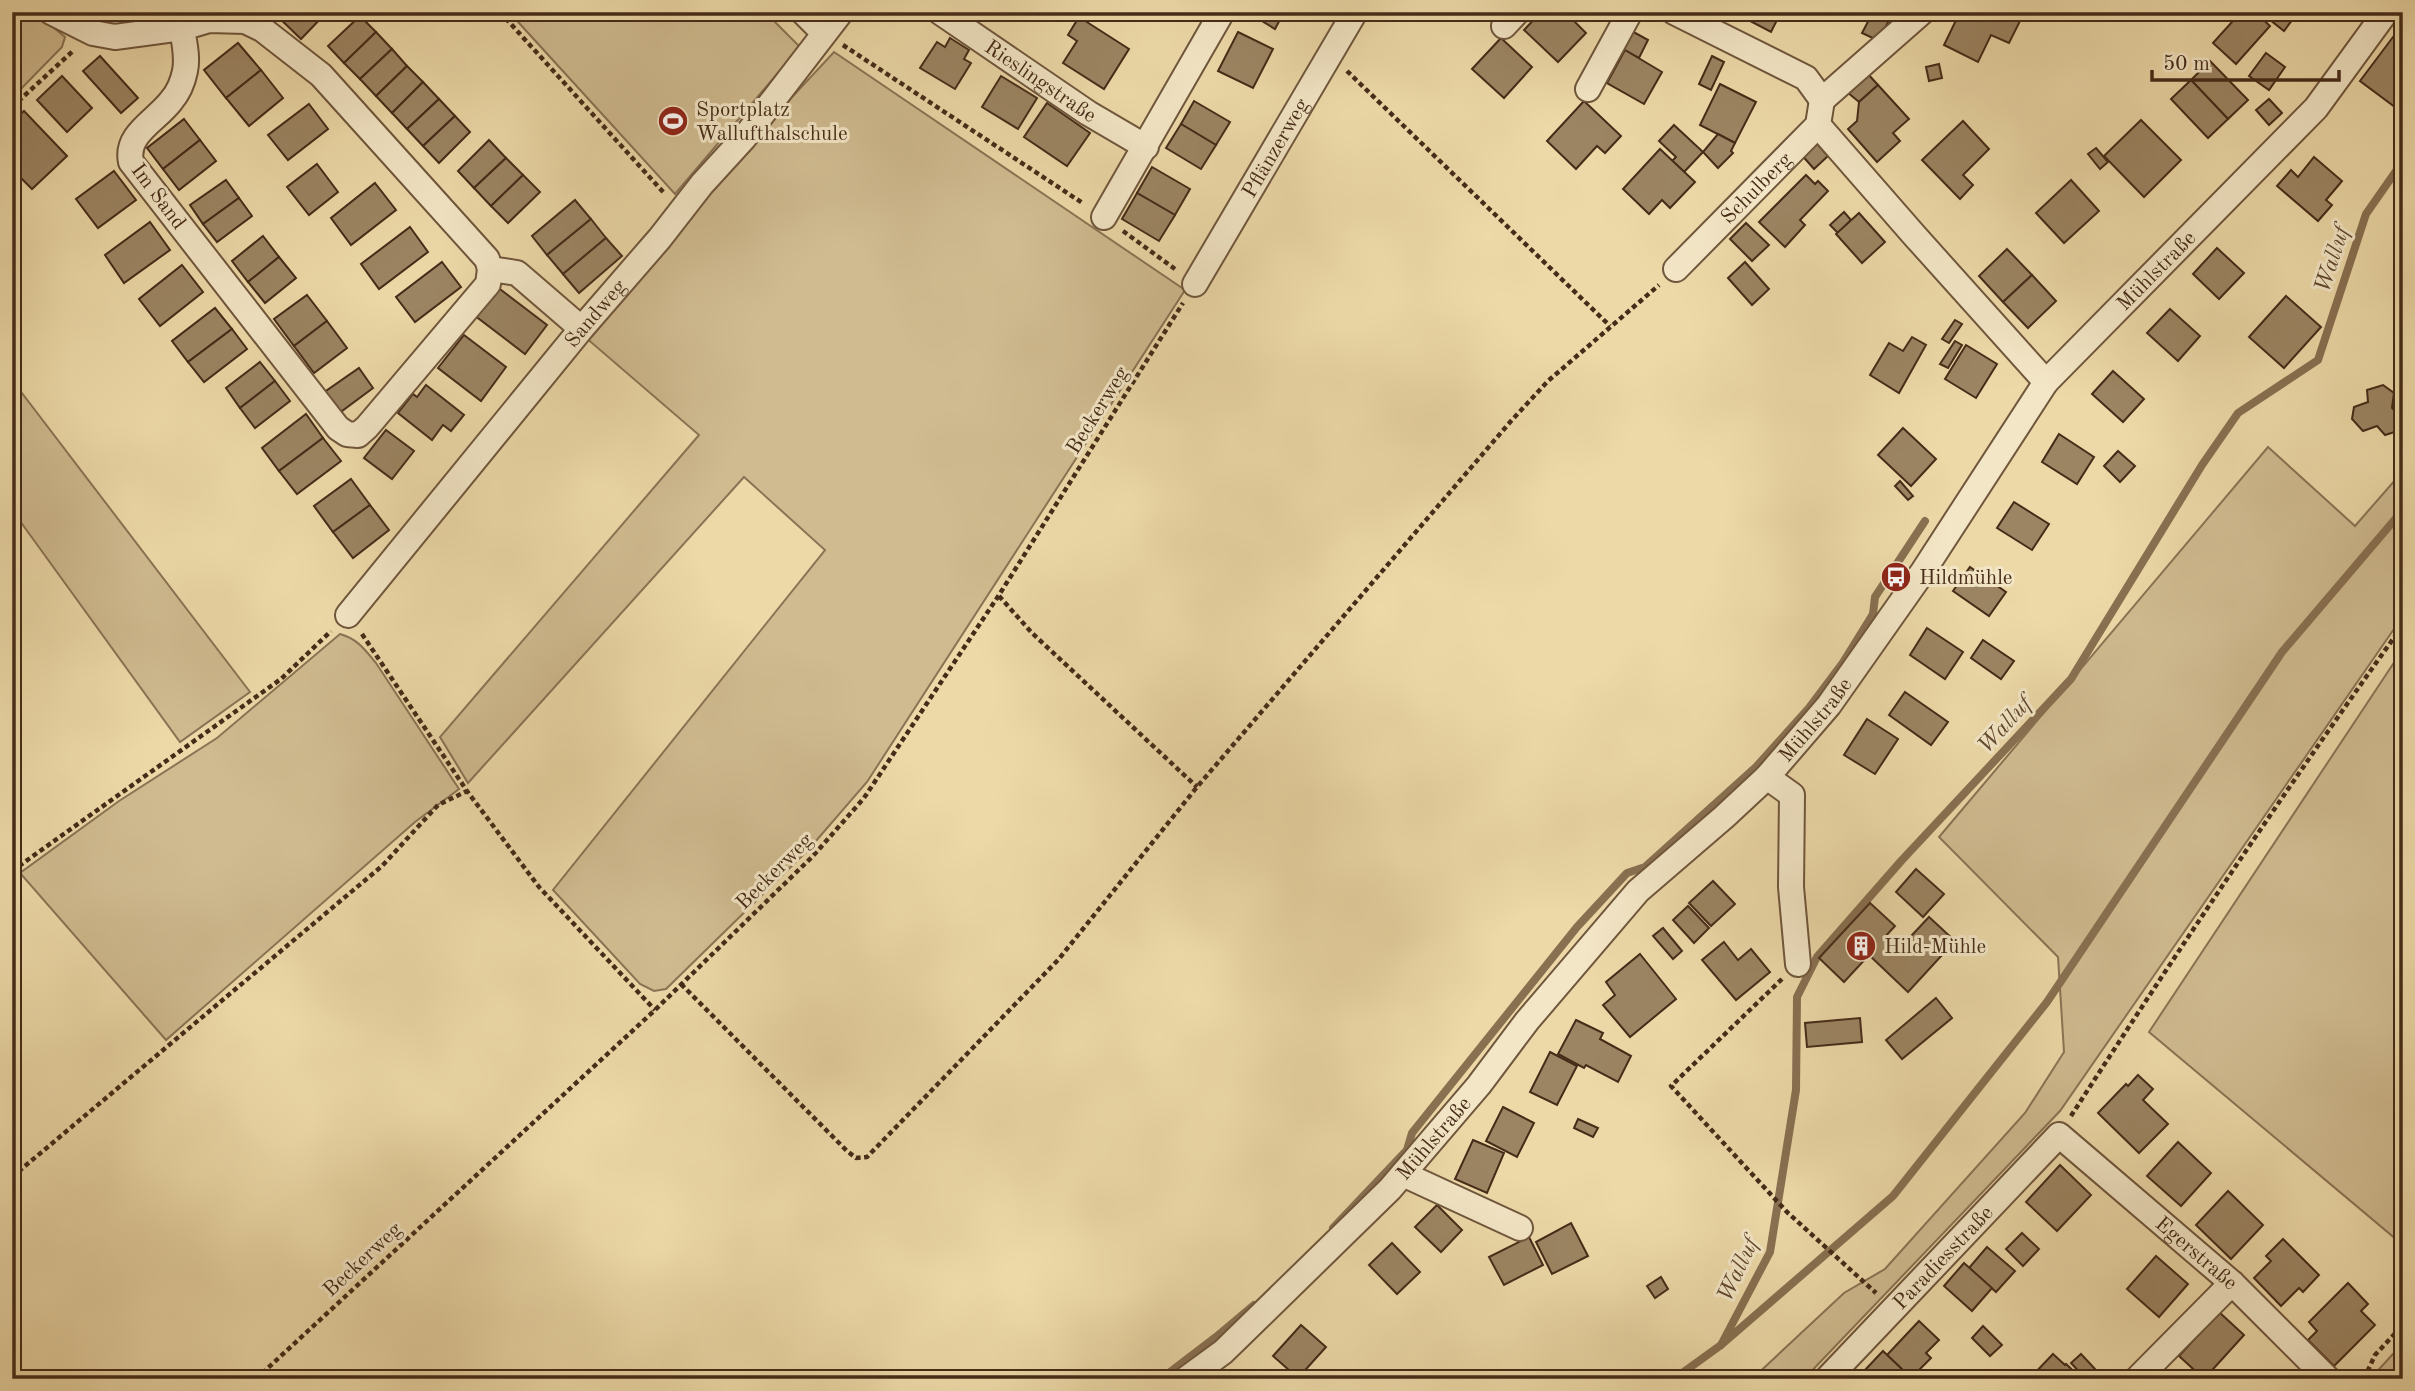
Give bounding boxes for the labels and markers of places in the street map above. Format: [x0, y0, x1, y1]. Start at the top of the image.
place label: Sportplatz Wallufthalschule [696, 100, 848, 145]
sports icon: Sportplatz Wallufthalschule [656, 104, 690, 138]
bus stop icon: Hildmühle [1879, 560, 1913, 594]
place label: Hildmühle [1919, 568, 2013, 589]
building icon: Hild-Mühle [1844, 929, 1878, 963]
place label: Hild-Mühle [1884, 937, 1986, 958]

